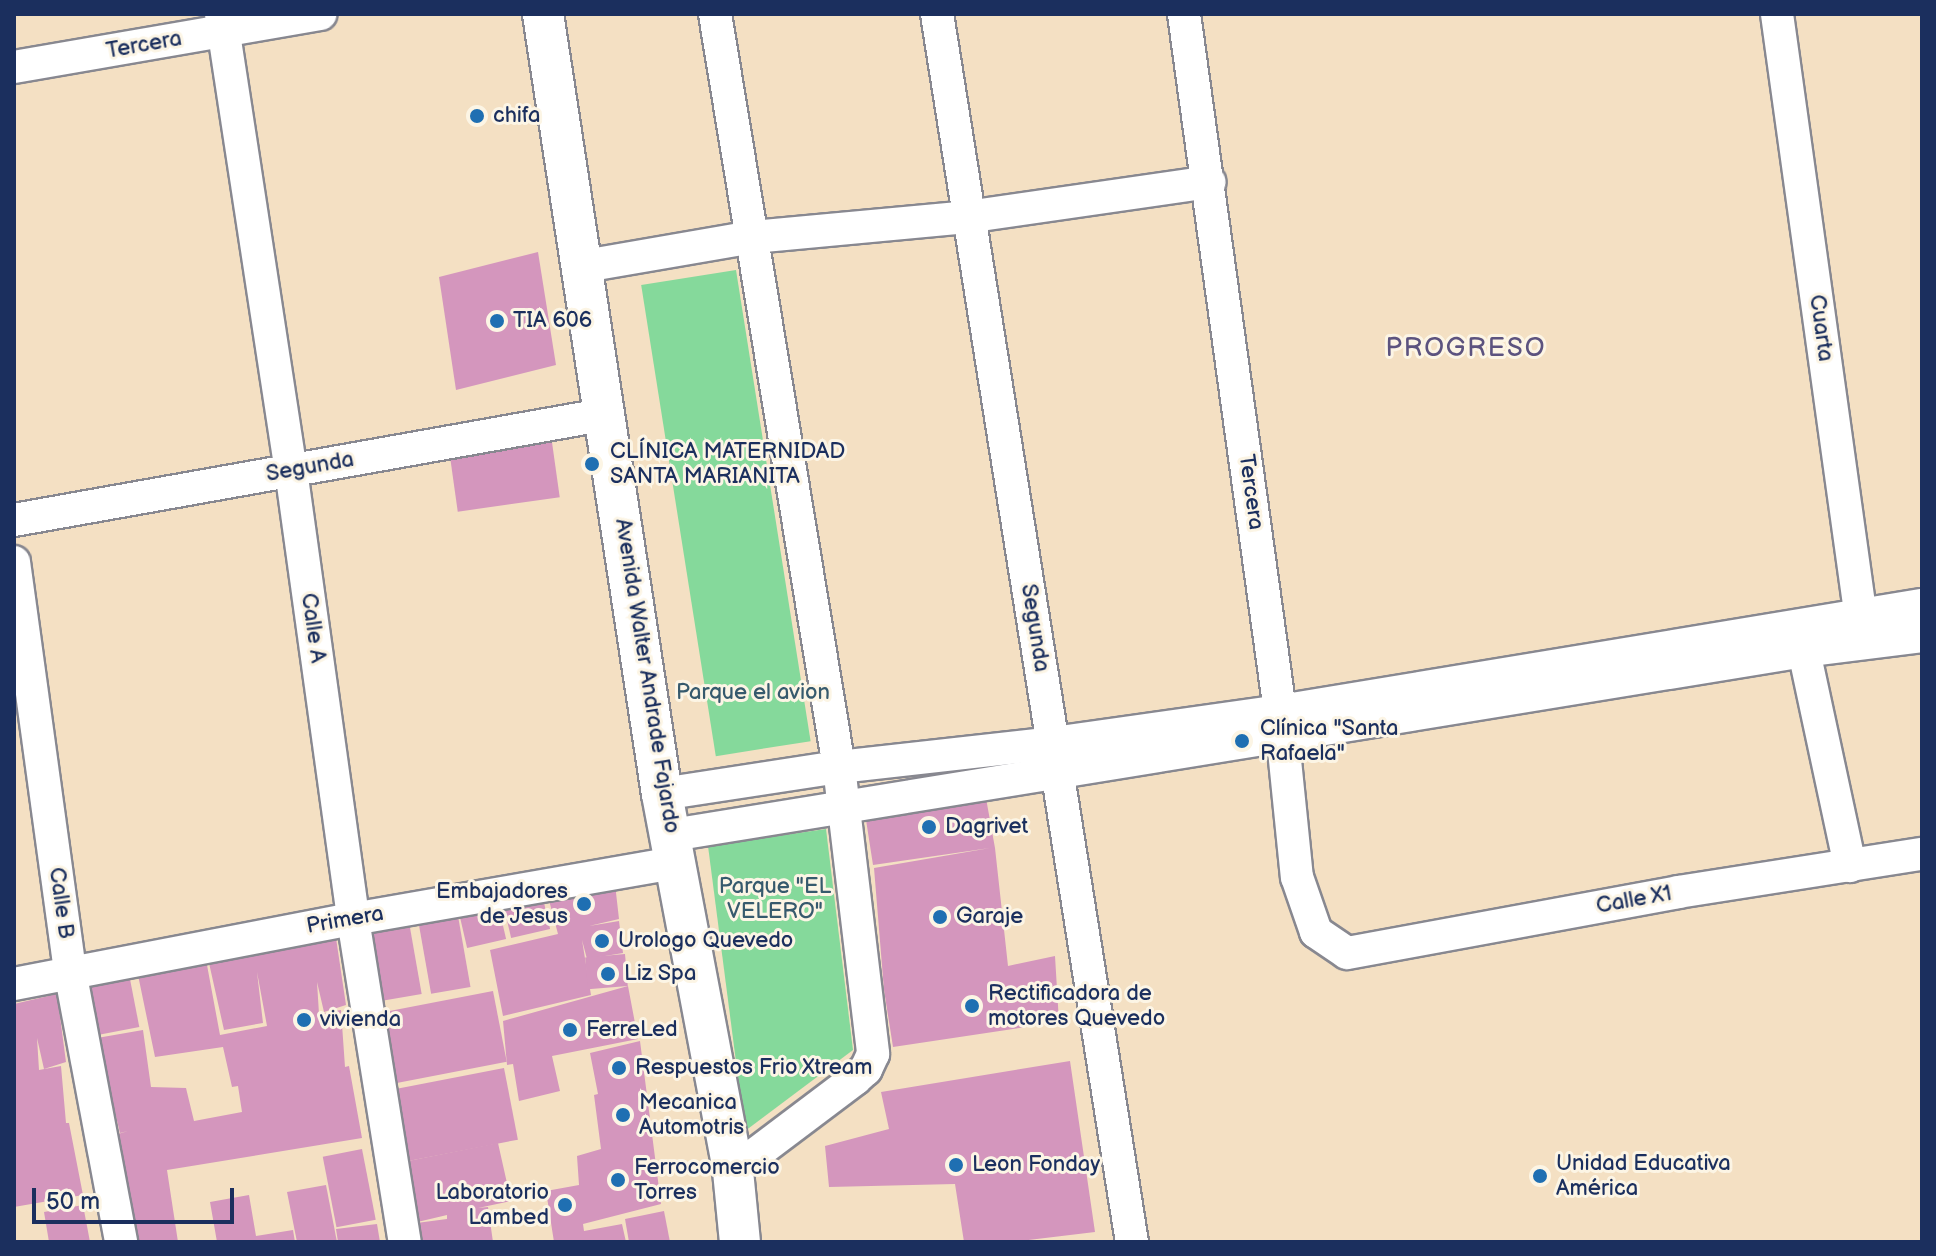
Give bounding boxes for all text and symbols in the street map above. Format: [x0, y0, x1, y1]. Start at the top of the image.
street label: Tercera [104, 25, 184, 65]
place label: chifa [493, 103, 540, 129]
marker: chifa [468, 107, 486, 125]
street label: Cuarta [1803, 293, 1839, 363]
place label: TIA 606 [513, 308, 592, 334]
marker: TIA 606 [488, 312, 506, 330]
district label: PROGRESO [1385, 333, 1547, 365]
place label: CLÍNICA MATERNIDAD SANTA MARIANITA [610, 438, 845, 490]
street label: Segunda [264, 446, 356, 488]
street label: Tercera [1233, 452, 1269, 532]
marker: CLÍNICA MATERNIDAD SANTA MARIANITA [581, 453, 603, 475]
street label: Avenida Walter Andrade Fajardo [609, 516, 685, 836]
street label: Segunda [1015, 582, 1055, 674]
street label: Calle A [295, 591, 331, 665]
park label: Parque el avion [676, 680, 830, 706]
place label: Clínica "Santa Rafaela" [1260, 715, 1398, 766]
marker: Clínica "Santa Rafaela" [1231, 730, 1253, 752]
place label: Dagrivet [945, 814, 1028, 840]
marker: Dagrivet [920, 818, 938, 836]
street label: Calle B [43, 866, 79, 940]
park label: Parque "EL VELERO" [719, 873, 831, 924]
place label: Embajadores de Jesus [436, 878, 568, 930]
street label: Calle X1 [1593, 880, 1675, 920]
marker: Embajadores de Jesus [575, 895, 593, 913]
street label: Primera [304, 900, 386, 940]
place label: Garaje [956, 904, 1023, 930]
marker: Garaje [931, 908, 949, 926]
place label: Urologo Quevedo [618, 928, 793, 954]
marker: Urologo Quevedo [593, 932, 611, 950]
place label: Liz Spa [624, 961, 697, 987]
marker: Liz Spa [599, 965, 617, 983]
place label: Rectificadora de motores Quevedo [988, 980, 1165, 1032]
marker: Rectificadora de motores Quevedo [963, 997, 981, 1015]
place label: vivienda [320, 1007, 401, 1033]
marker: vivienda [295, 1011, 313, 1029]
place label: FerreLed [586, 1017, 678, 1043]
marker: FerreLed [561, 1021, 579, 1039]
place label: Respuestos Frio Xtream [635, 1055, 874, 1081]
marker: Respuestos Frio Xtream [610, 1059, 628, 1077]
place label: Mecanica Automotris [639, 1089, 744, 1140]
marker: Mecanica Automotris [614, 1106, 632, 1124]
place label: Unidad Educativa América [1556, 1150, 1731, 1202]
place label: Leon Fonday [972, 1152, 1100, 1178]
place label: Ferrocomercio Torres [634, 1154, 780, 1206]
marker: Leon Fonday [947, 1156, 965, 1174]
marker: Unidad Educativa América [1531, 1167, 1549, 1185]
marker: Ferrocomercio Torres [609, 1171, 627, 1189]
scale bar [36, 1172, 238, 1222]
place label: Laboratorio Lambed [436, 1179, 549, 1230]
text: 50 m [46, 1187, 100, 1216]
marker: Laboratorio Lambed [556, 1196, 574, 1214]

